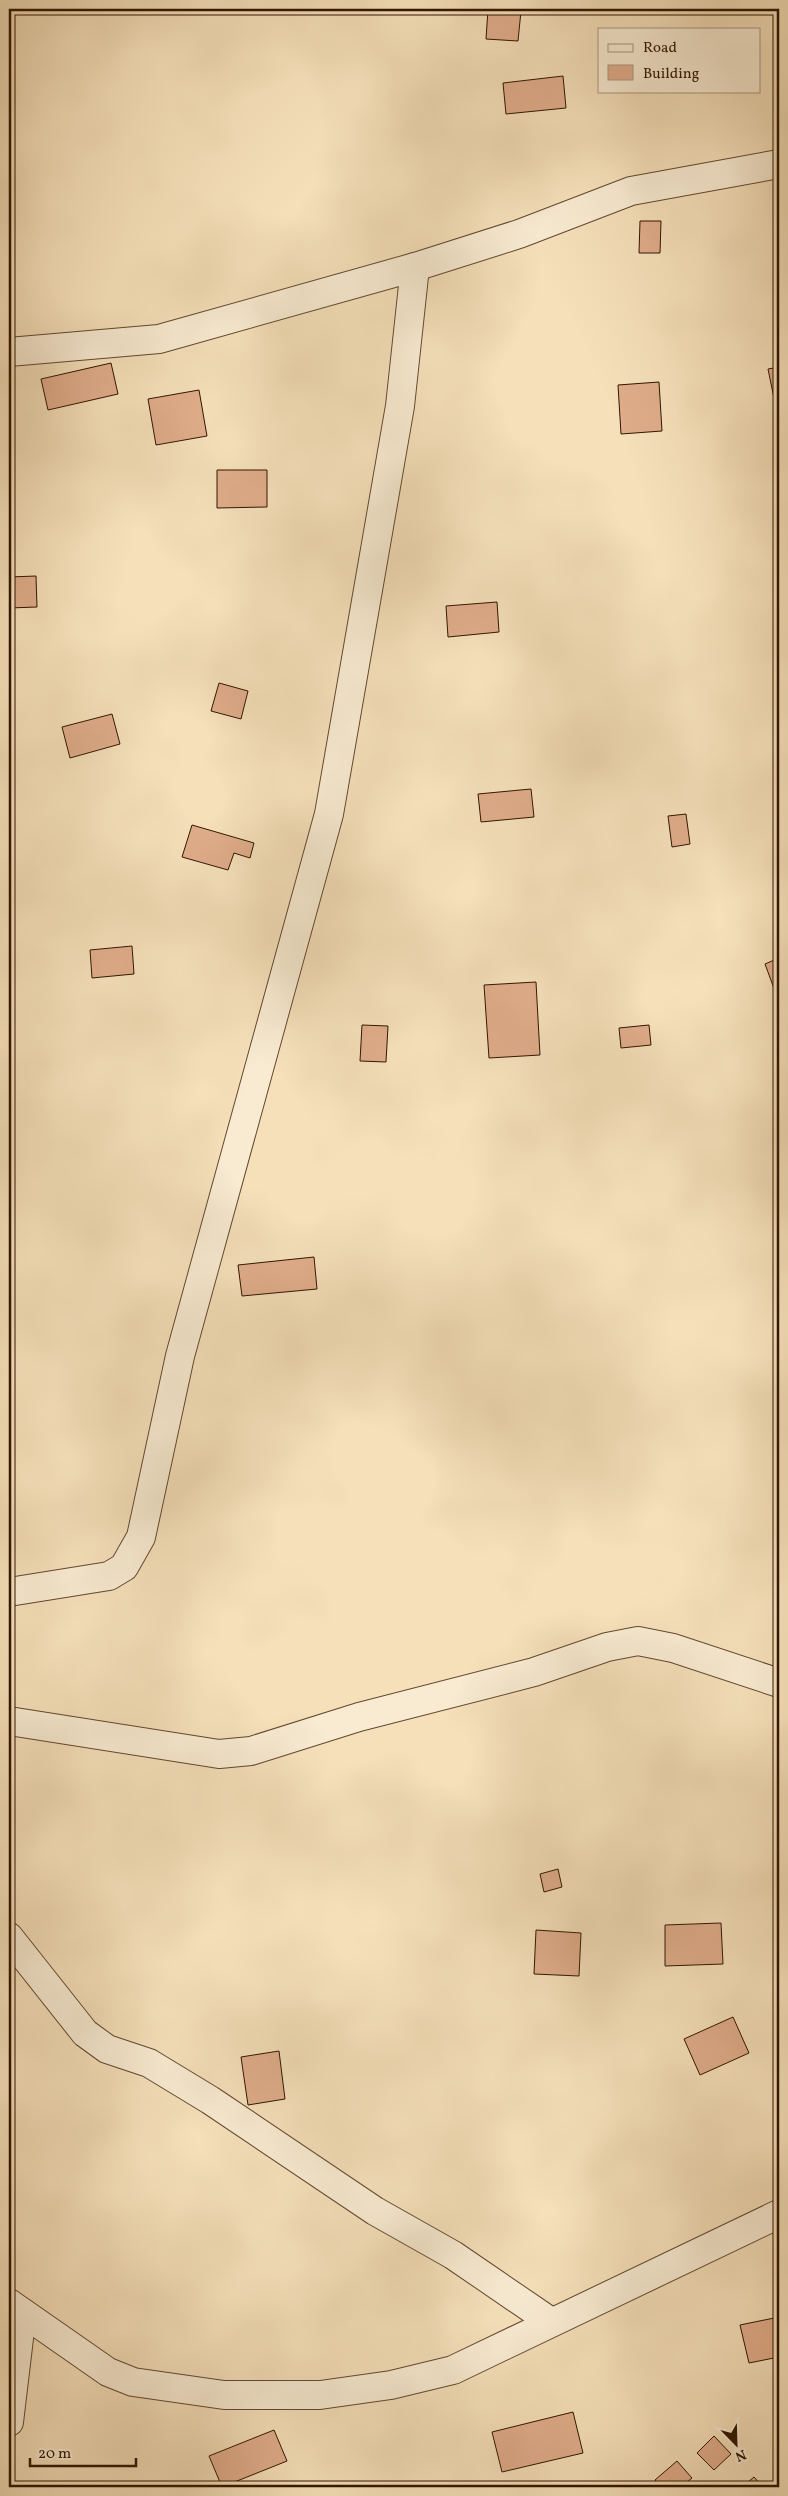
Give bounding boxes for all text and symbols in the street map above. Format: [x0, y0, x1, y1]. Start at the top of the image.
legend [598, 28, 760, 92]
text: Road [643, 38, 677, 59]
text: Building [643, 64, 700, 85]
north arrow [710, 2418, 760, 2468]
scale bar [30, 2436, 136, 2468]
text: 20 m [38, 2444, 71, 2465]
text: N [732, 2444, 749, 2465]

